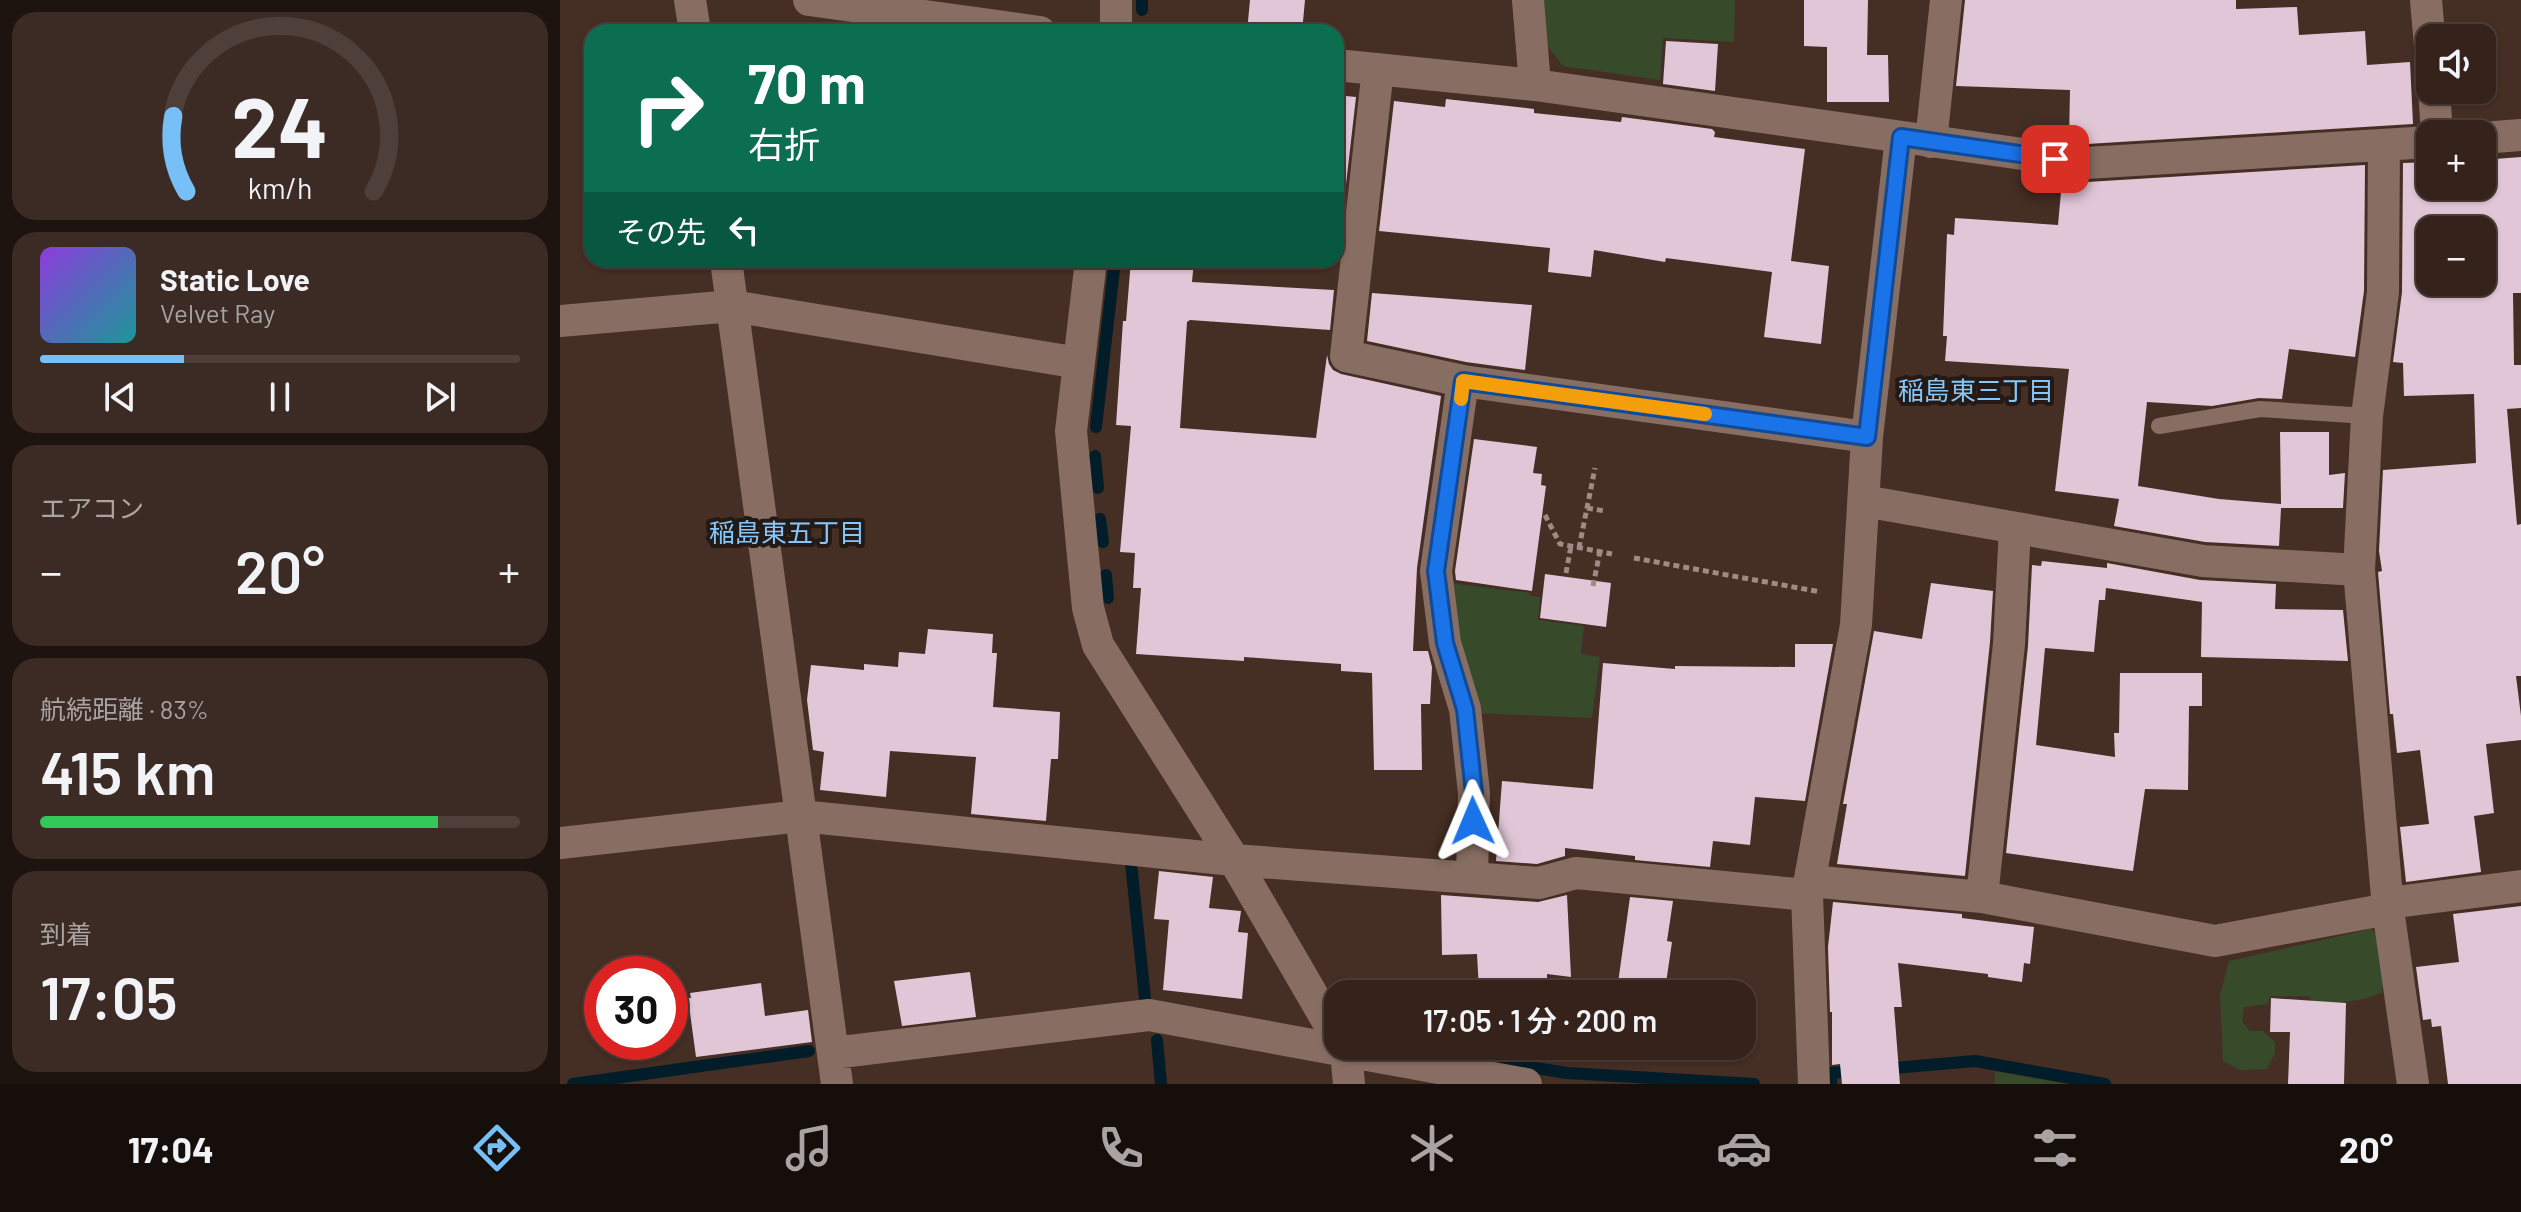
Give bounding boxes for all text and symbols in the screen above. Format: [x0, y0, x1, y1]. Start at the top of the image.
map controls [2416, 24, 2496, 296]
button: sound [2416, 24, 2496, 104]
text: 70 m [748, 48, 866, 115]
icon: right [616, 56, 720, 160]
text: 24 [232, 75, 328, 175]
button: + [2416, 120, 2496, 200]
text: 右折 [748, 122, 820, 165]
pin [2021, 125, 2089, 193]
icon: arrive [2033, 137, 2077, 181]
text: km/h [248, 170, 312, 205]
icon: left [722, 208, 766, 252]
text: その先 [616, 213, 706, 249]
button: − [2416, 216, 2496, 296]
text: Static Love [160, 261, 310, 297]
text: Velvet Ray [160, 297, 275, 328]
district label: 稲島東三丁目 [1898, 374, 2054, 405]
icon: previous [98, 375, 142, 419]
icon: pause [258, 375, 302, 419]
icon: next [418, 375, 462, 419]
text: エアコン [40, 492, 144, 523]
district label: 稲島東五丁目 [709, 516, 865, 547]
text: 20° [235, 534, 325, 606]
text: − [40, 544, 62, 597]
text: + [498, 544, 520, 597]
text: 航続距離 · 83% [40, 693, 209, 724]
text: 415 km [40, 735, 215, 807]
position arrow [1431, 779, 1515, 863]
text: 到着 [40, 918, 92, 949]
speed limit sign: 30 [584, 956, 688, 1060]
text: 17:05 [40, 960, 178, 1032]
text: 17:05 · 1 分 · 200 m [1423, 1002, 1657, 1038]
icon: directions [469, 1120, 525, 1176]
icon: music [781, 1120, 837, 1176]
icon: phone [1093, 1120, 1149, 1176]
icon: climate [1404, 1120, 1460, 1176]
icon: car [1716, 1120, 1772, 1176]
icon: filters [2027, 1120, 2083, 1176]
text: 17:04 [128, 1127, 214, 1170]
text: 20° [2339, 1127, 2393, 1170]

